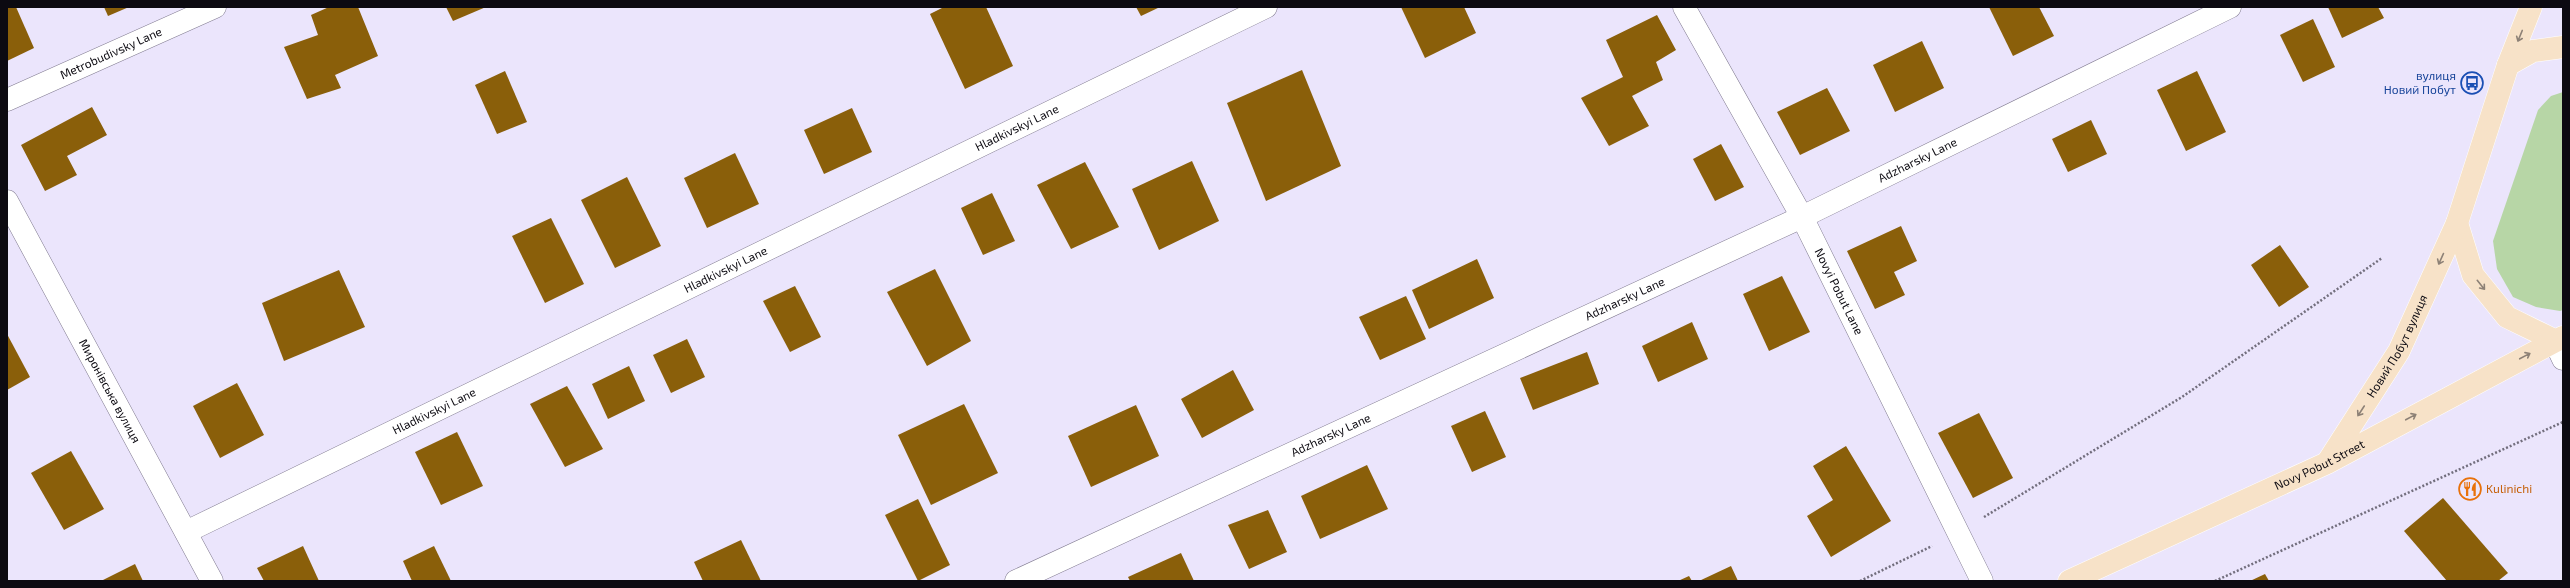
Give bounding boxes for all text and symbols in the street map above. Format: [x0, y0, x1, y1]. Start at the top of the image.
street label: Metrobudivsky Lane [58, 24, 164, 81]
one-way arrow [2515, 29, 2523, 41]
place label: вулиця Новий Побут [2384, 68, 2456, 97]
bus stop icon: вулиця Новий Побут [2459, 70, 2485, 96]
street label: Hladkivskyi Lane [973, 101, 1061, 153]
street label: Adzharsky Lane [1875, 134, 1959, 185]
street label: Hladkivskyi Lane [681, 243, 769, 295]
street label: Novyi Pobut Lane [1812, 246, 1867, 337]
one-way arrow [2437, 253, 2444, 265]
street label: Adzharsky Lane [1582, 274, 1666, 323]
one-way arrow [2476, 280, 2485, 291]
street label: Новий Побут вулиця [2363, 292, 2430, 400]
street label: Миронівська вулиця [77, 336, 144, 445]
one-way arrow [2519, 351, 2531, 359]
street label: Hladkivskyi Lane [390, 384, 478, 437]
one-way arrow [2357, 405, 2365, 416]
street label: Adzharsky Lane [1288, 410, 1372, 459]
one-way arrow [2404, 413, 2416, 421]
street label: Novy Pobut Street [2272, 436, 2367, 492]
restaurant icon: Kulinichi [2457, 476, 2483, 502]
place label: Kulinichi [2486, 481, 2532, 495]

